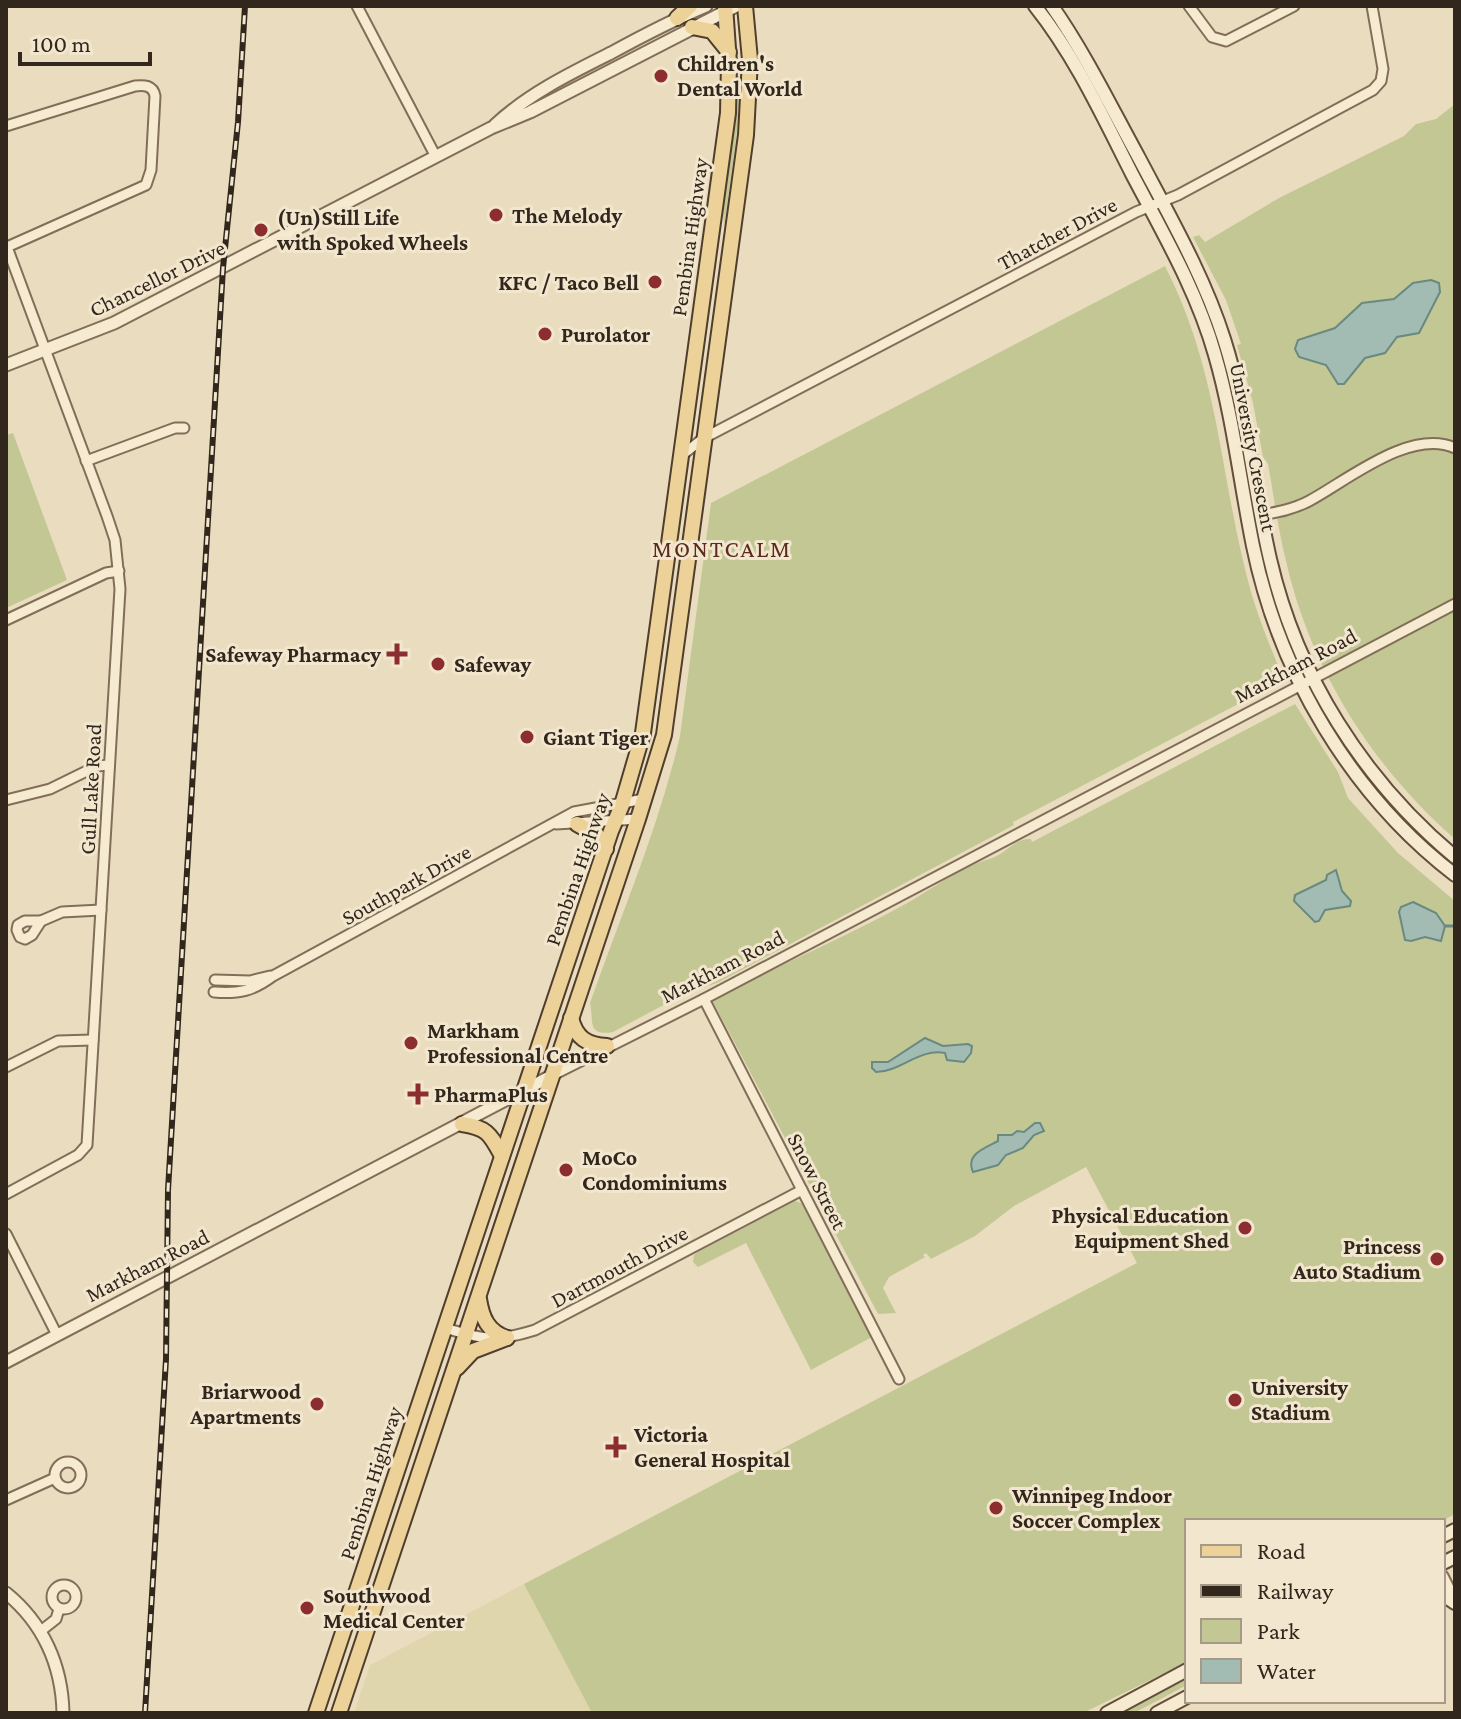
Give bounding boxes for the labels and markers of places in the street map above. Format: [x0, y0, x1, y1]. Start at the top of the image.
place label: Children's Dental World [677, 51, 803, 101]
marker: Children's Dental World [652, 67, 670, 85]
place label: The Melody [512, 203, 622, 228]
place label: (Un)Still Life with Spoked Wheels [276, 205, 468, 255]
marker: The Melody [487, 206, 505, 224]
marker: (Un)Still Life with Spoked Wheels [252, 221, 270, 239]
place label: KFC / Taco Bell [498, 270, 640, 295]
marker: KFC / Taco Bell [646, 273, 664, 291]
place label: Purolator [561, 322, 651, 347]
marker: Purolator [536, 325, 554, 343]
place label: Safeway Pharmacy [205, 642, 381, 667]
marker: Safeway Pharmacy [388, 645, 406, 663]
place label: Safeway [454, 652, 532, 677]
marker: Safeway [429, 655, 447, 673]
place label: Giant Tiger [543, 725, 649, 750]
marker: Giant Tiger [518, 728, 536, 746]
place label: Markham Professional Centre [427, 1018, 608, 1068]
marker: Markham Professional Centre [402, 1034, 420, 1052]
place label: PharmaPlus [434, 1082, 548, 1107]
marker: PharmaPlus [409, 1085, 427, 1103]
place label: MoCo Condominiums [582, 1145, 727, 1195]
marker: MoCo Condominiums [557, 1161, 575, 1179]
place label: Physical Education Equipment Shed [1051, 1203, 1229, 1253]
marker: Physical Education Equipment Shed [1236, 1219, 1254, 1237]
place label: Princess Auto Stadium [1292, 1234, 1421, 1284]
marker: Princess Auto Stadium [1428, 1250, 1446, 1268]
place label: University Stadium [1251, 1375, 1348, 1425]
place label: Briarwood Apartments [189, 1379, 301, 1429]
marker: University Stadium [1226, 1391, 1244, 1409]
marker: Briarwood Apartments [308, 1395, 326, 1413]
place label: Victoria General Hospital [633, 1422, 791, 1472]
marker: Victoria General Hospital [605, 1436, 627, 1458]
place label: Winnipeg Indoor Soccer Complex [1011, 1483, 1172, 1533]
marker: Winnipeg Indoor Soccer Complex [987, 1499, 1005, 1517]
place label: Southwood Medical Center [323, 1583, 465, 1633]
marker: Southwood Medical Center [298, 1599, 316, 1617]

